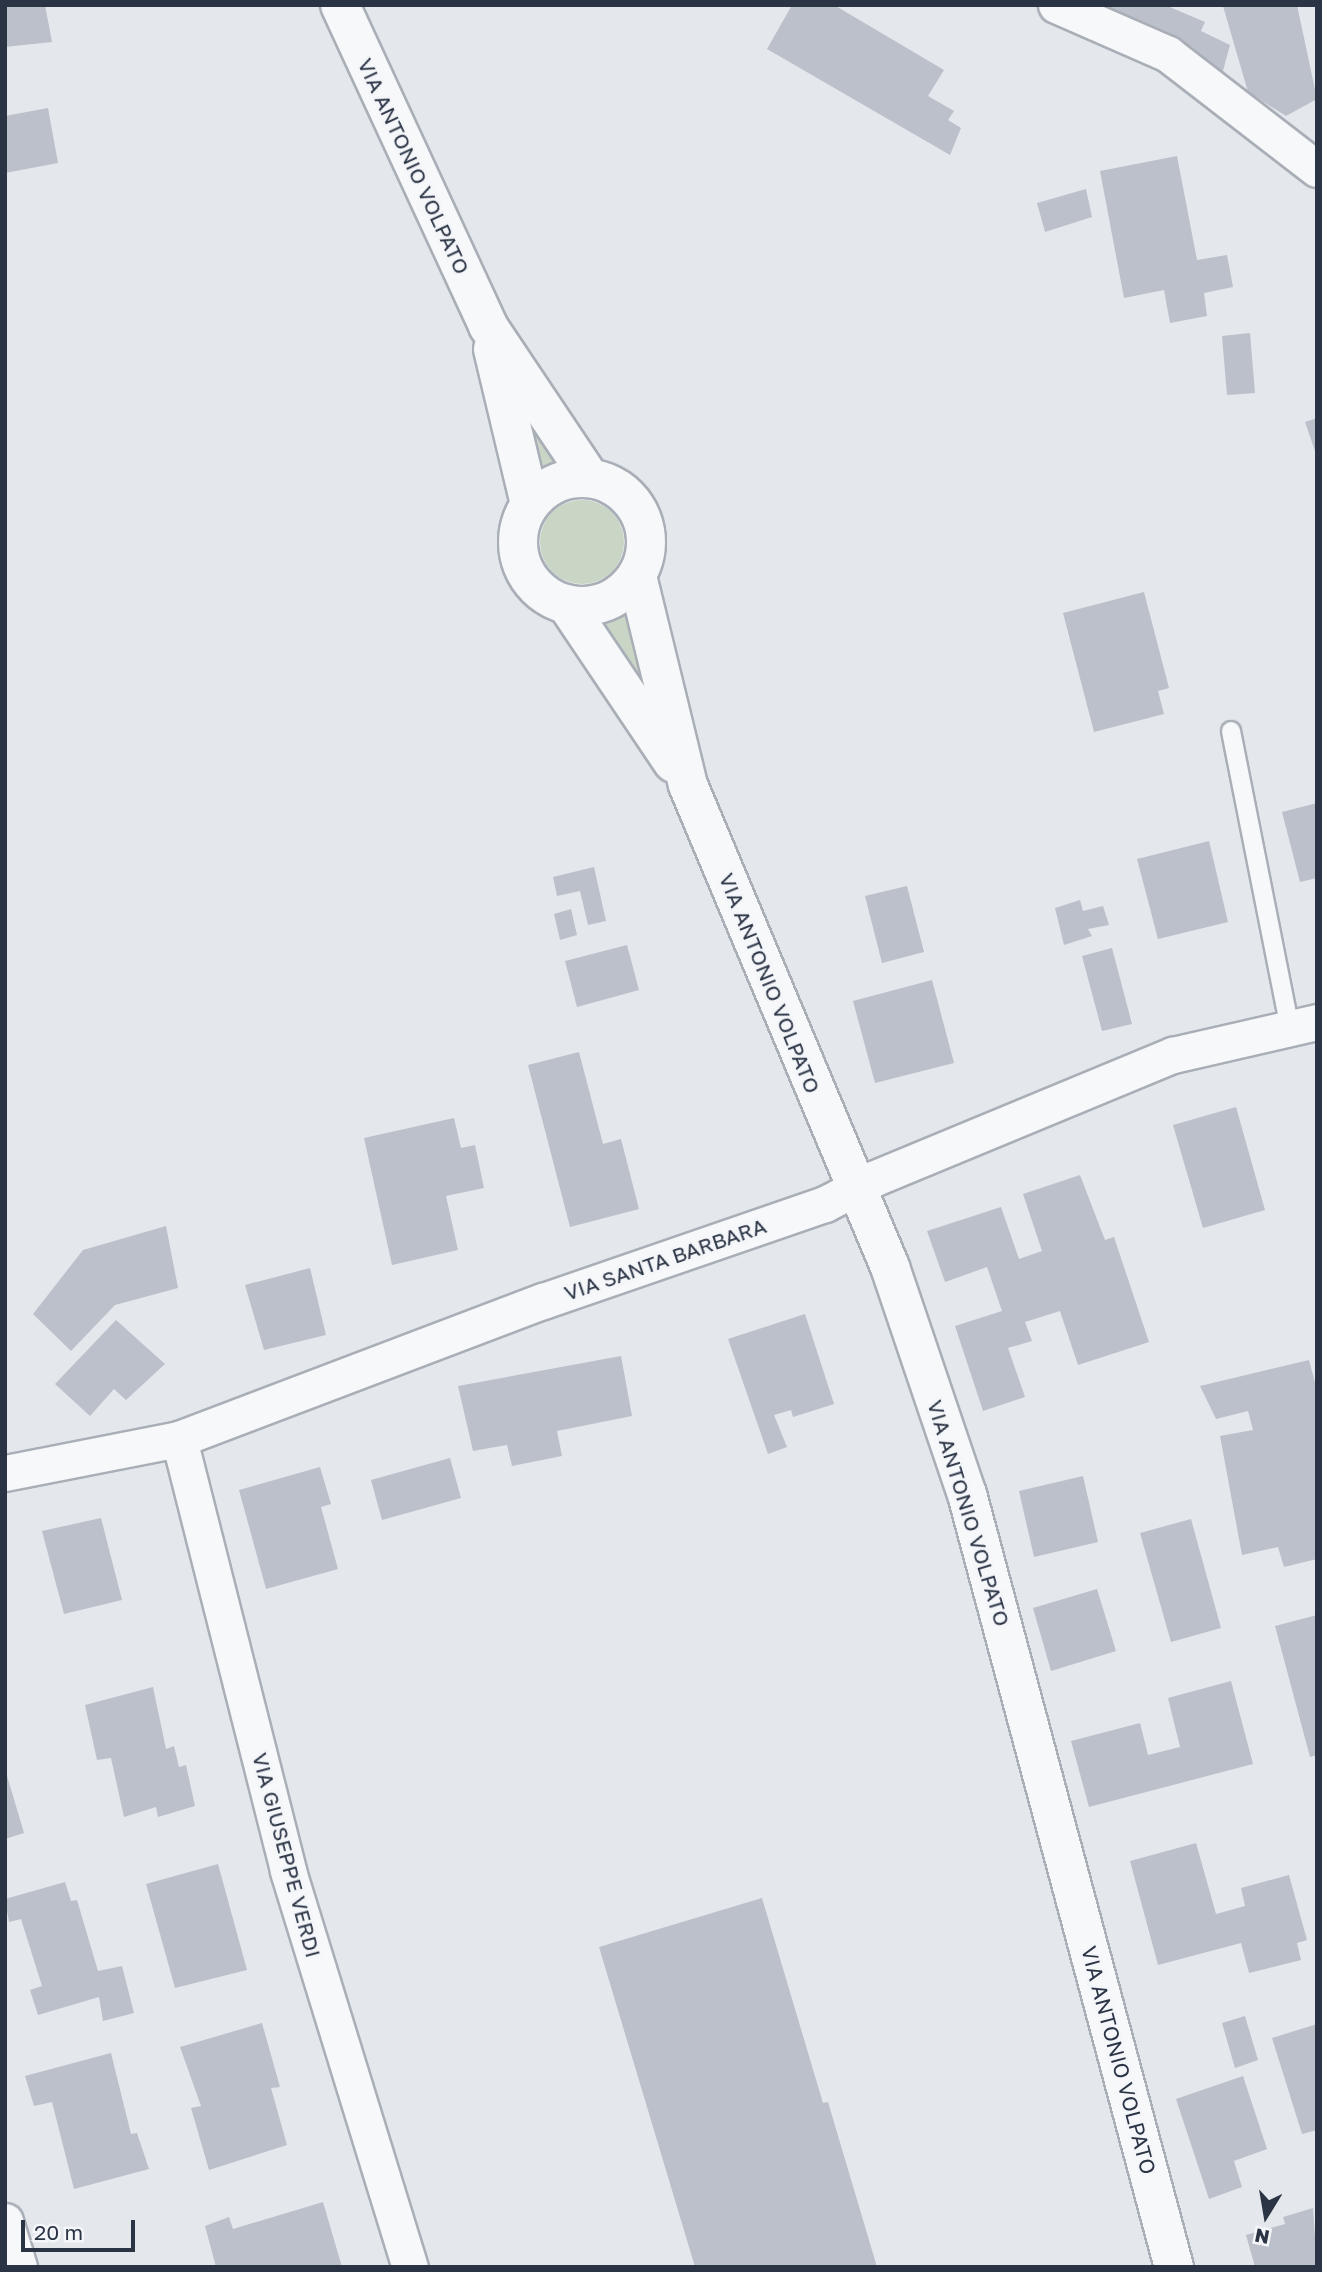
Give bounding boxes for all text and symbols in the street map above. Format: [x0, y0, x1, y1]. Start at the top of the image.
street label: VIA ANTONIO VOLPATO [353, 54, 475, 278]
street label: VIA ANTONIO VOLPATO [714, 869, 826, 1097]
street label: VIA SANTA BARBARA [561, 1213, 769, 1305]
street label: VIA ANTONIO VOLPATO [923, 1397, 1015, 1629]
street label: VIA GIUSEPPE VERDI [248, 1750, 326, 1960]
street label: VIA ANTONIO VOLPATO [1076, 1943, 1162, 2177]
north arrow [1231, 2181, 1301, 2251]
scale bar [24, 2206, 138, 2250]
text: 20 m [34, 2219, 83, 2245]
text: N [1253, 2224, 1271, 2250]

